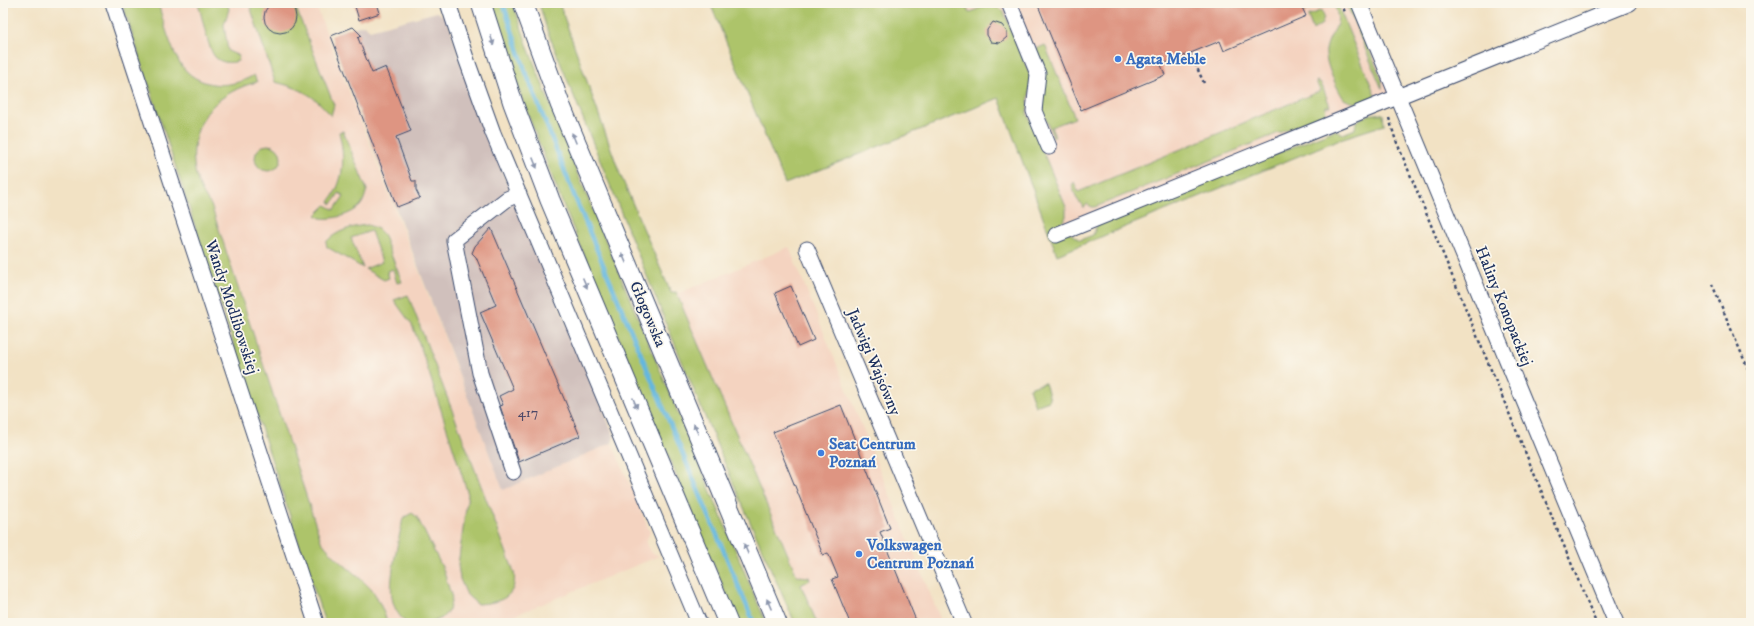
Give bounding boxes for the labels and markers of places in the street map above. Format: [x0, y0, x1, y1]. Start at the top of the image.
place label: Agata Meble [1125, 49, 1206, 69]
marker: Agata Meble [1113, 54, 1123, 64]
place label: Seat Centrum Poznań [829, 434, 916, 472]
marker: Seat Centrum Poznań [816, 448, 826, 458]
place label: Volkswagen Centrum Poznań [866, 535, 975, 573]
marker: Volkswagen Centrum Poznań [854, 549, 864, 559]

